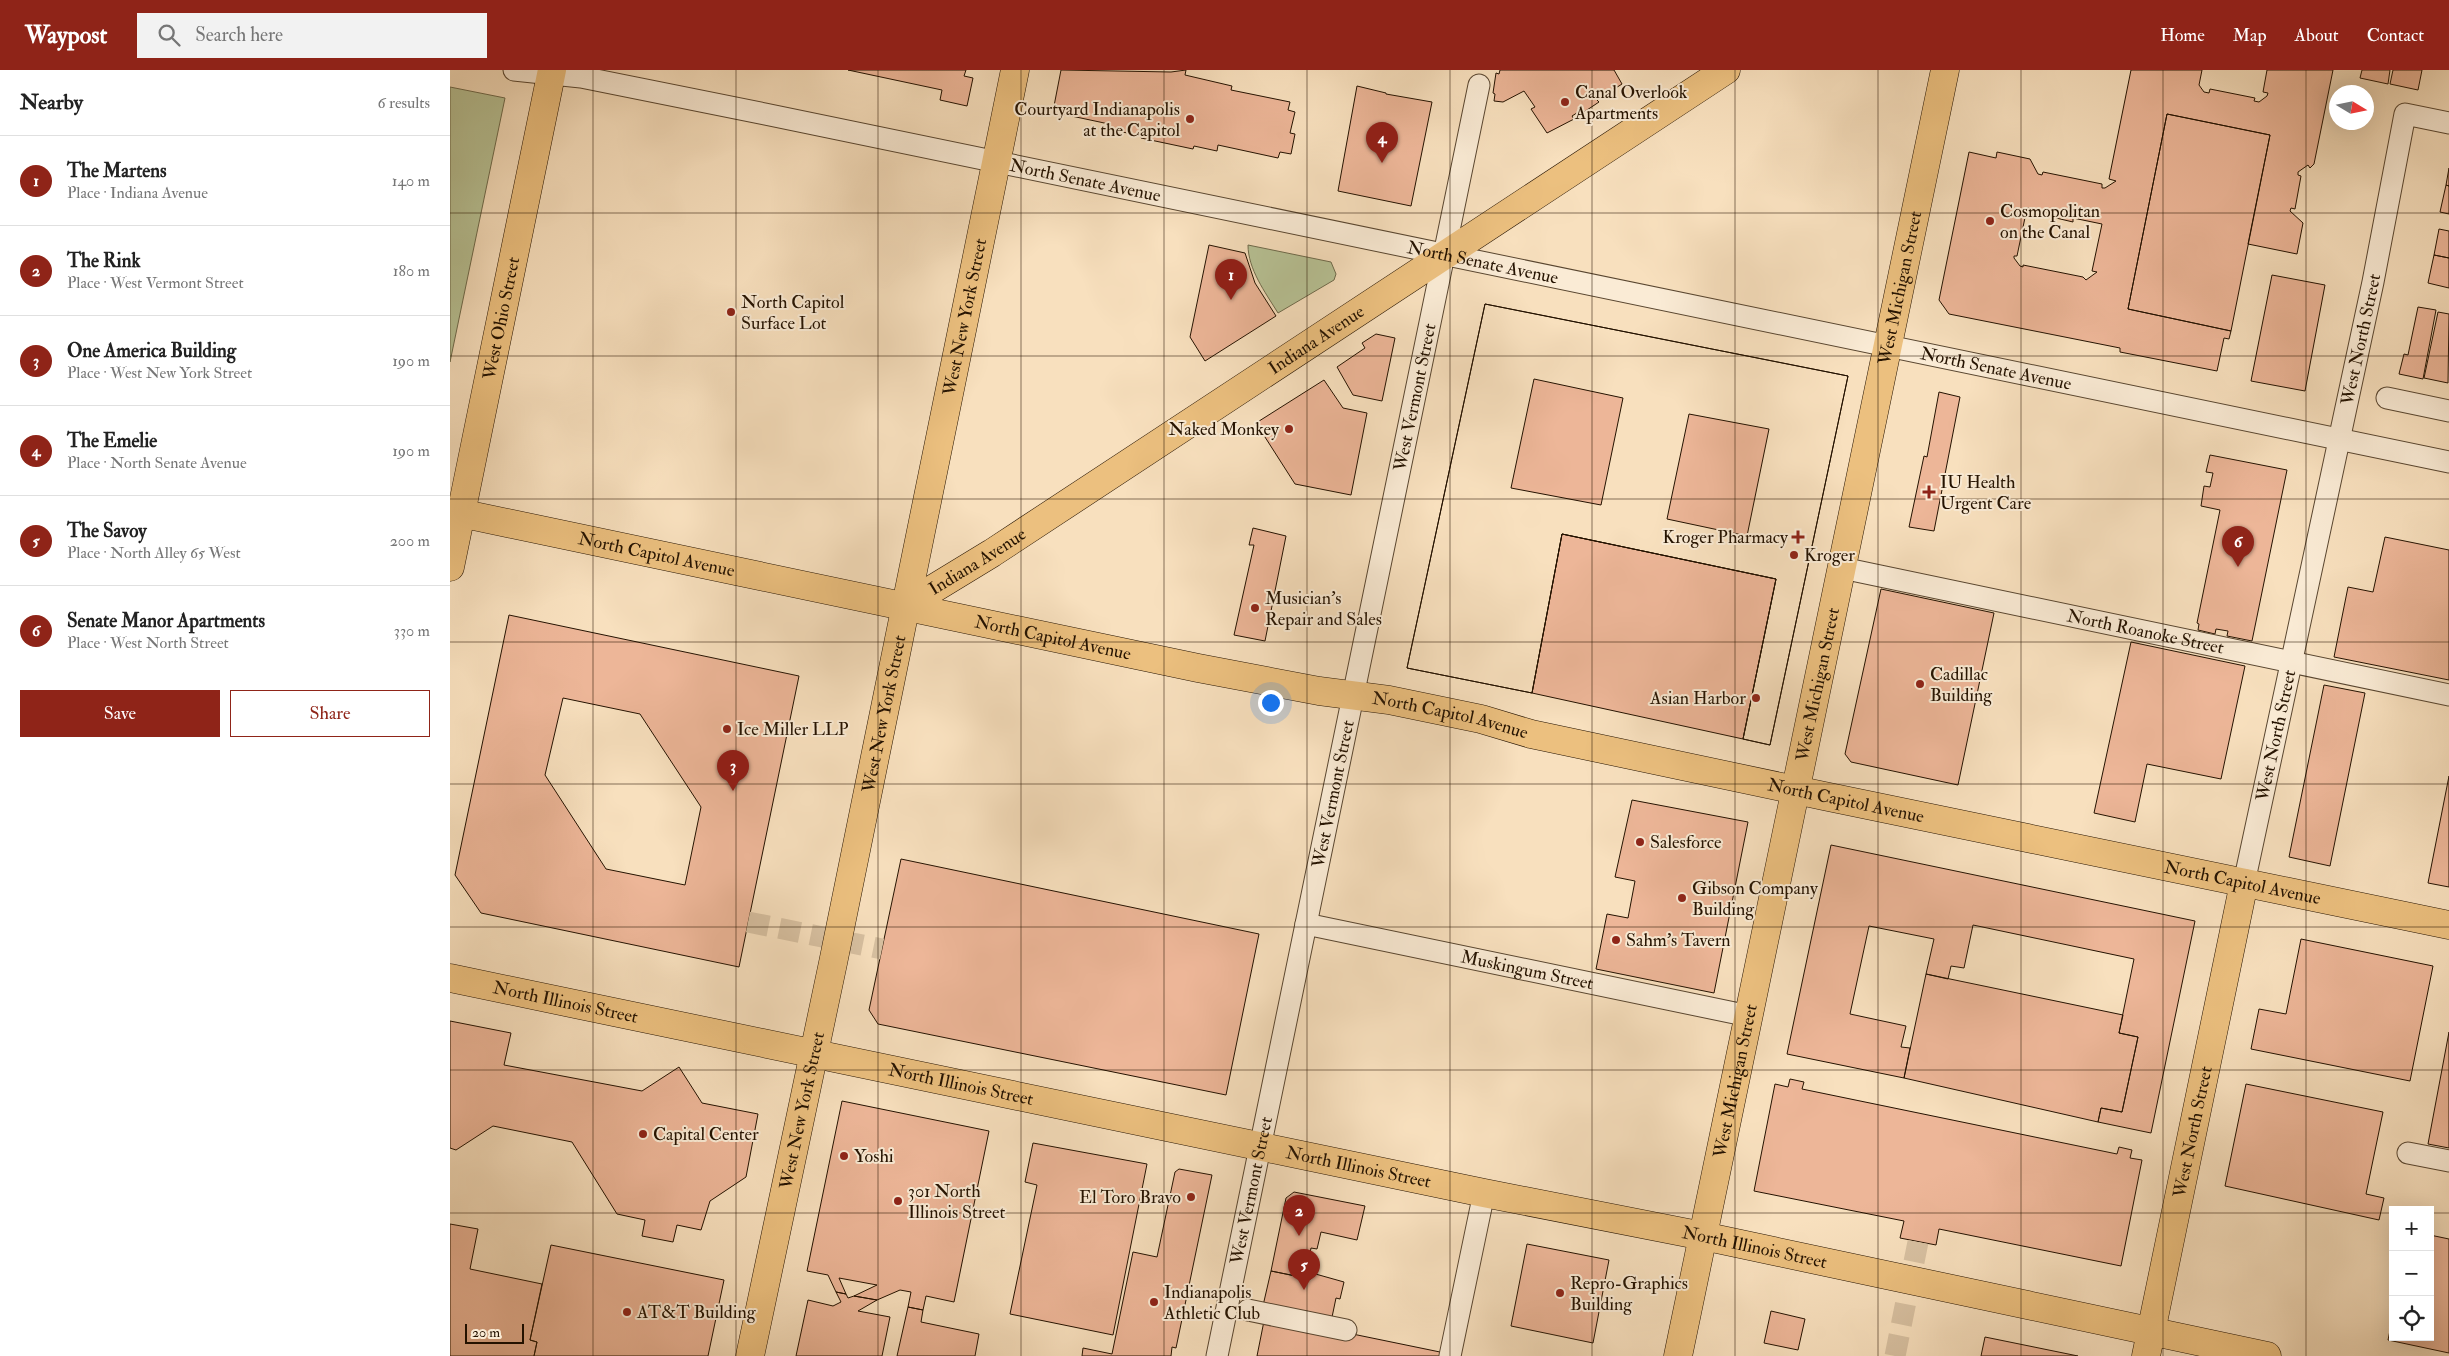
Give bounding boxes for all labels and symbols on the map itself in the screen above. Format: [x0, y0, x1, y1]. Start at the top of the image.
place label: Canal Overlook Apartments [1574, 81, 1688, 125]
north arrow [2329, 85, 2374, 130]
marker: Canal Overlook Apartments [1559, 96, 1571, 108]
place label: Courtyard Indianapolis at the Capitol [1014, 98, 1180, 142]
marker: Courtyard Indianapolis at the Capitol [1184, 113, 1196, 125]
pin: 4 [1366, 122, 1398, 163]
street label: North Senate Avenue [1007, 154, 1163, 208]
place label: Cosmopolitan on the Canal [2000, 200, 2100, 244]
street label: West Michigan Street [1873, 209, 1927, 368]
marker: Cosmopolitan on the Canal [1984, 215, 1996, 227]
street label: West New York Street [938, 236, 992, 399]
street label: North Senate Avenue [1405, 236, 1561, 290]
street label: West Ohio Street [478, 255, 525, 383]
pin: 1 [1215, 259, 1247, 300]
street label: West North Street [2336, 272, 2386, 408]
place label: North Capitol Surface Lot [741, 291, 845, 335]
street label: Indiana Avenue [1264, 300, 1369, 380]
marker: North Capitol Surface Lot [725, 306, 737, 318]
street label: West Vermont Street [1388, 321, 1442, 474]
street label: North Senate Avenue [1918, 342, 2074, 396]
place label: Naked Monkey [1169, 418, 1280, 441]
marker: Naked Monkey [1283, 423, 1295, 435]
place label: IU Health Urgent Care [1940, 471, 2032, 515]
marker: IU Health Urgent Care [1922, 485, 1936, 499]
street label: Indiana Avenue [925, 523, 1031, 601]
place label: Kroger Pharmacy [1663, 526, 1789, 549]
pin: 6 [2222, 526, 2254, 567]
street label: North Capitol Avenue [576, 527, 737, 583]
marker: Kroger Pharmacy [1792, 531, 1804, 543]
place label: Kroger [1804, 544, 1855, 567]
marker: Kroger [1788, 549, 1800, 561]
place label: Musician's Repair and Sales [1265, 587, 1382, 631]
marker: Musician's Repair and Sales [1249, 602, 1261, 614]
street label: North Roanoke Street [2065, 604, 2226, 660]
street label: West Michigan Street [1791, 605, 1845, 764]
street label: North Capitol Avenue [972, 610, 1134, 666]
street label: West New York Street [857, 633, 912, 796]
place label: Cadillac Building [1930, 663, 1993, 707]
street label: West North Street [2251, 668, 2301, 804]
marker: Cadillac Building [1914, 678, 1926, 690]
street label: North Capitol Avenue [1371, 687, 1531, 745]
place label: Asian Harbor [1649, 687, 1746, 710]
your location [1258, 690, 1284, 716]
marker: Asian Harbor [1750, 692, 1762, 704]
place label: Ice Miller LLP [737, 718, 849, 741]
street label: West Vermont Street [1307, 718, 1360, 871]
marker: Ice Miller LLP [721, 723, 733, 735]
pin: 3 [717, 750, 749, 791]
street label: North Capitol Avenue [1765, 773, 1927, 828]
place label: Salesforce [1650, 831, 1722, 854]
marker: Salesforce [1634, 836, 1646, 848]
street label: North Capitol Avenue [2162, 855, 2323, 910]
place label: Gibson Company Building [1692, 877, 1819, 921]
marker: Gibson Company Building [1676, 892, 1688, 904]
place label: Sahm's Tavern [1626, 929, 1731, 952]
marker: Sahm's Tavern [1610, 934, 1622, 946]
street label: Muskingum Street [1459, 945, 1596, 995]
street label: North Illinois Street [491, 976, 640, 1029]
street label: West Michigan Street [1708, 1002, 1763, 1161]
street label: West New York Street [774, 1030, 830, 1192]
street label: North Illinois Street [886, 1058, 1036, 1111]
street label: West North Street [2168, 1064, 2218, 1201]
street label: West Vermont Street [1225, 1114, 1278, 1268]
place label: Capital Center [653, 1123, 759, 1146]
marker: Capital Center [637, 1128, 649, 1140]
street label: North Illinois Street [1284, 1141, 1433, 1194]
place label: Yoshi [854, 1145, 894, 1168]
marker: Yoshi [838, 1150, 850, 1162]
place label: 301 North Illinois Street [908, 1180, 1005, 1224]
place label: El Toro Bravo [1079, 1186, 1181, 1209]
marker: El Toro Bravo [1185, 1191, 1197, 1203]
marker: 301 North Illinois Street [892, 1195, 904, 1207]
pin: 2 [1283, 1195, 1315, 1236]
street label: North Illinois Street [1680, 1221, 1829, 1274]
pin: 5 [1288, 1249, 1320, 1290]
place label: Repro-Graphics Building [1570, 1272, 1688, 1316]
place label: Indianapolis Athletic Club [1163, 1281, 1260, 1325]
marker: Repro-Graphics Building [1554, 1287, 1566, 1299]
marker: Indianapolis Athletic Club [1148, 1296, 1160, 1308]
place label: AT&T Building [636, 1301, 757, 1324]
marker: AT&T Building [621, 1306, 633, 1318]
scale bar [465, 1321, 524, 1344]

